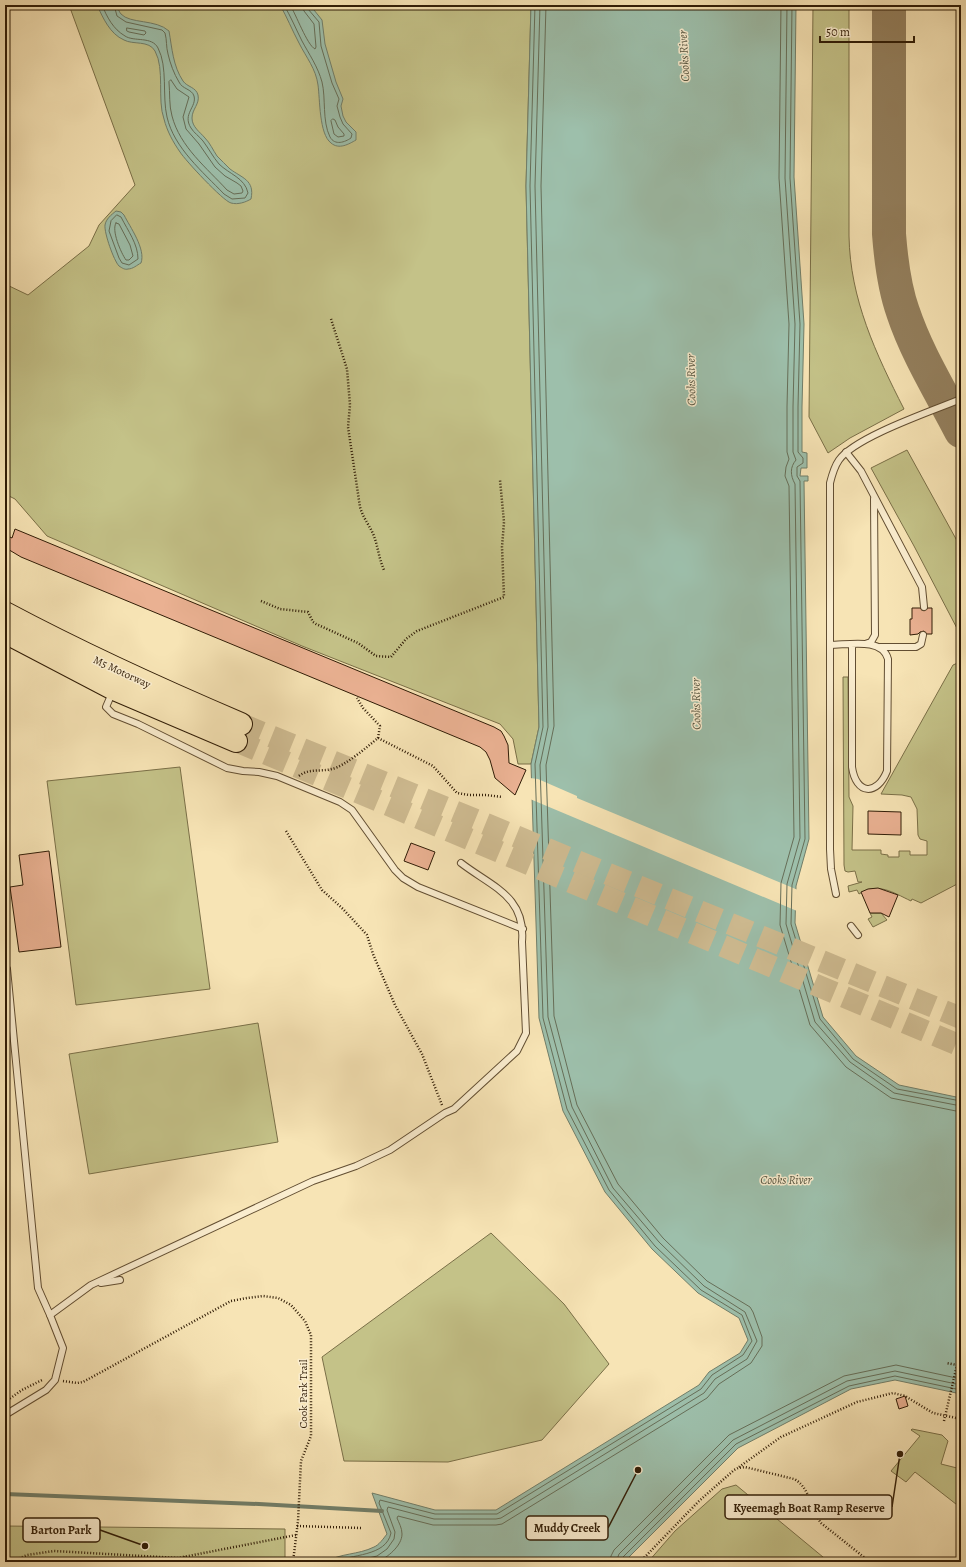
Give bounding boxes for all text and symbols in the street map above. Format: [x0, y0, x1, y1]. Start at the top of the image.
scale bar [820, 18, 914, 44]
text: 50 m [826, 24, 850, 40]
water label: Cooks River [675, 29, 693, 82]
water label: Cooks River [683, 353, 699, 406]
street label: M5 Motorway [91, 652, 153, 692]
water label: Cooks River [688, 677, 704, 730]
water label: Cooks River [760, 1172, 813, 1188]
street label: Cook Park Trail [296, 1359, 311, 1428]
callout: Kyeemagh Boat Ramp Reserve [725, 1495, 892, 1519]
text: Kyeemagh Boat Ramp Reserve [733, 1500, 885, 1516]
callout: Muddy Creek [526, 1516, 608, 1540]
callout: Barton Park [23, 1518, 100, 1542]
text: Muddy Creek [534, 1520, 601, 1536]
text: Barton Park [31, 1522, 92, 1538]

